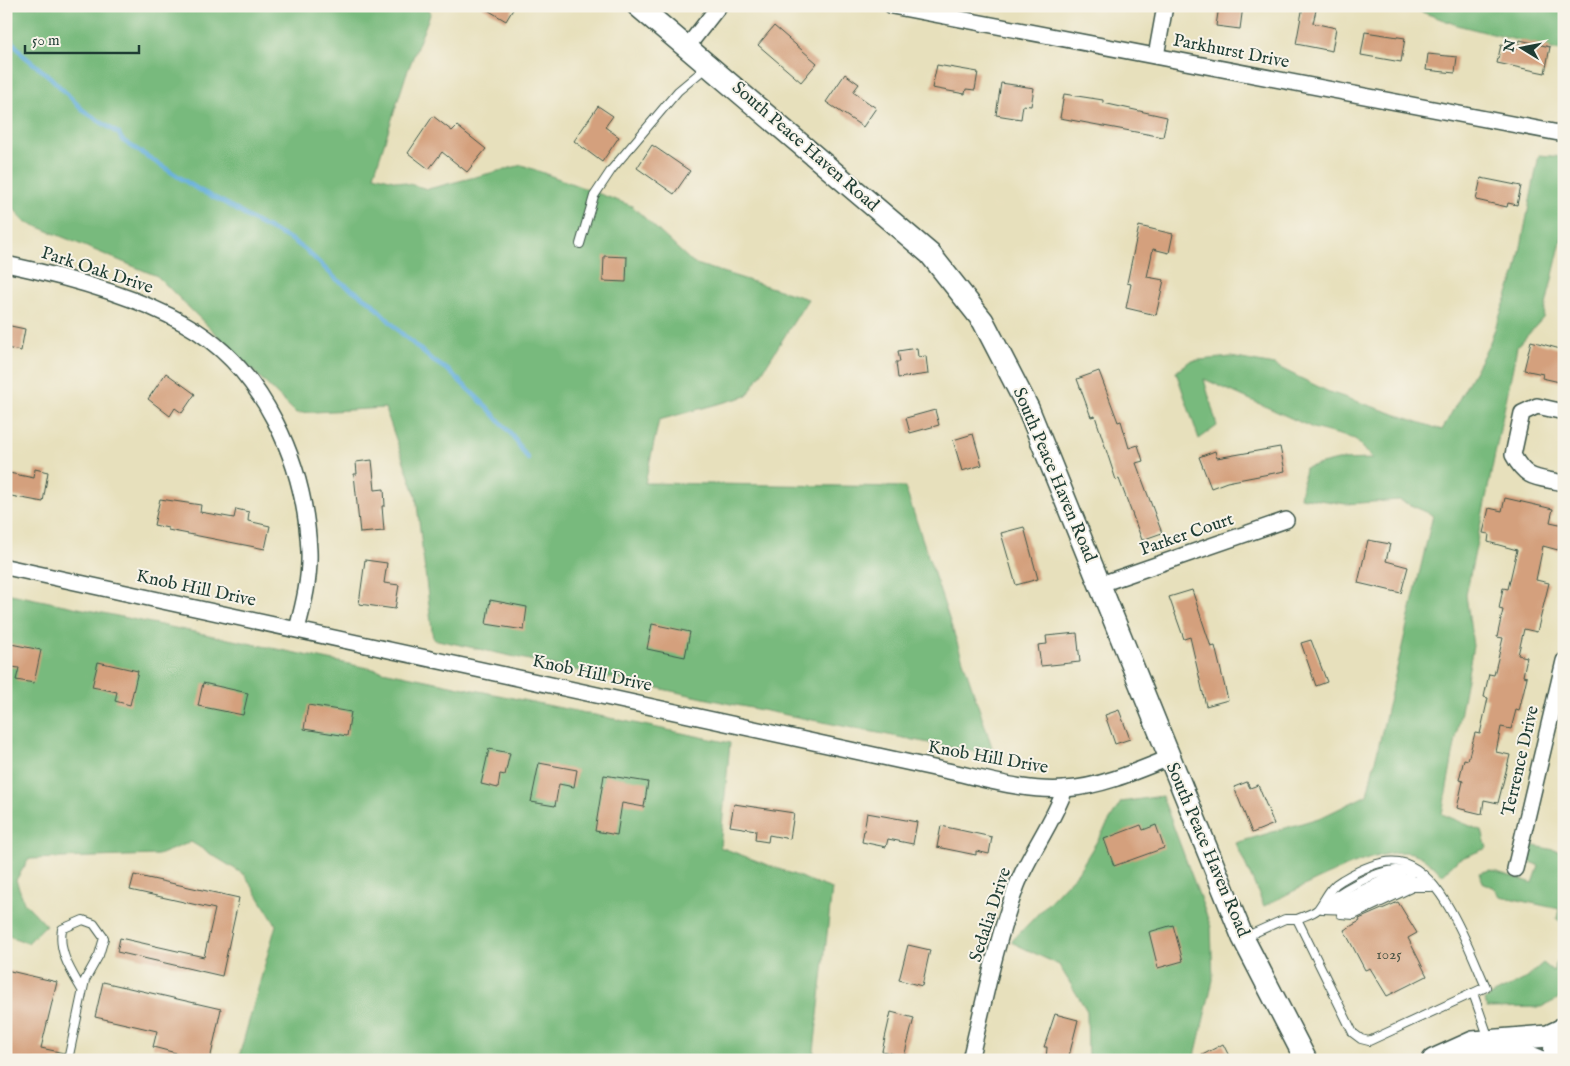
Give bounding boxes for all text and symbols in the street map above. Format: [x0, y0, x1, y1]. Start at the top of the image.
scale bar [25, 22, 139, 54]
north arrow [1498, 22, 1548, 72]
street label: Parkhurst Drive [1171, 29, 1291, 75]
text: 50 m [32, 31, 60, 50]
text: N [1500, 38, 1520, 54]
street label: South Peace Haven Road [727, 77, 884, 217]
street label: Park Oak Drive [38, 242, 156, 300]
street label: South Peace Haven Road [1007, 384, 1101, 566]
street label: Parker Court [1137, 508, 1237, 562]
street label: Knob Hill Drive [134, 565, 258, 613]
street label: Knob Hill Drive [530, 650, 654, 698]
street label: Terrence Drive [1497, 703, 1545, 819]
street label: Knob Hill Drive [926, 736, 1050, 780]
street label: South Peace Haven Road [1160, 759, 1254, 941]
street label: Sedalia Drive [965, 865, 1017, 965]
house number: 1025 [1376, 945, 1402, 964]

